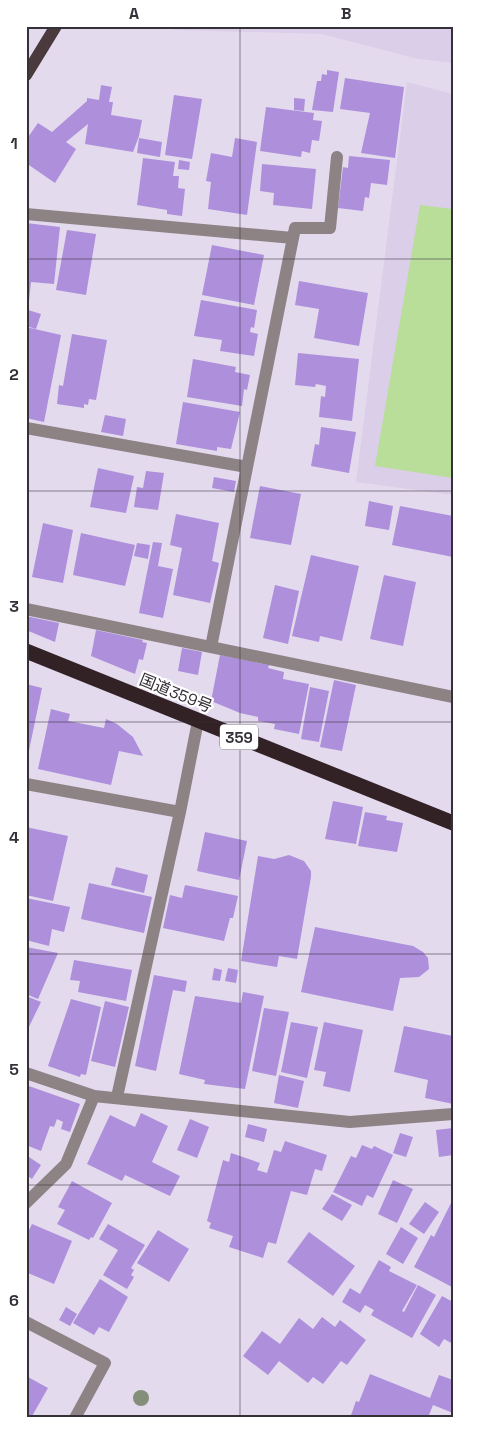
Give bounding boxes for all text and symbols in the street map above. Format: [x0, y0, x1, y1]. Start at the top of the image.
text: A [129, 3, 139, 24]
text: B [341, 3, 351, 24]
text: 1 [10, 133, 18, 154]
text: 2 [9, 364, 19, 385]
text: 3 [9, 596, 19, 617]
street label: 国道359号 [136, 669, 216, 717]
road number: 359 [220, 724, 258, 750]
text: 4 [9, 827, 19, 848]
text: 5 [9, 1059, 19, 1080]
text: 6 [9, 1290, 19, 1311]

